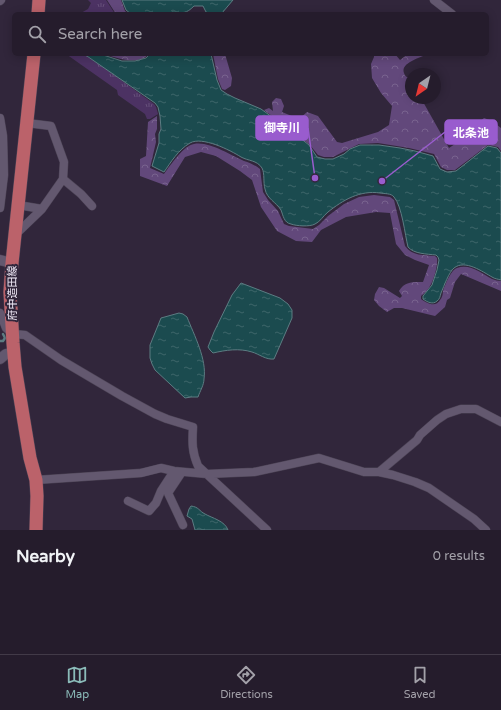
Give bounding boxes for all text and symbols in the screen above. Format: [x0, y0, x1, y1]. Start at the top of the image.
search box [12, 12, 489, 56]
icon: search [26, 23, 48, 45]
text: Search here [58, 25, 142, 43]
north arrow [405, 68, 441, 104]
callout: 御寺川 [256, 116, 308, 140]
callout: 北条池 [445, 120, 497, 144]
text: 御寺川 [264, 121, 300, 135]
text: 北条池 [453, 126, 489, 140]
street label: 府中造田線 [6, 266, 19, 321]
text: Nearby [16, 546, 75, 567]
text: 0 results [433, 548, 485, 564]
tab: Map [65, 664, 89, 701]
tab: Directions [220, 664, 273, 701]
tab: Saved [404, 664, 436, 701]

